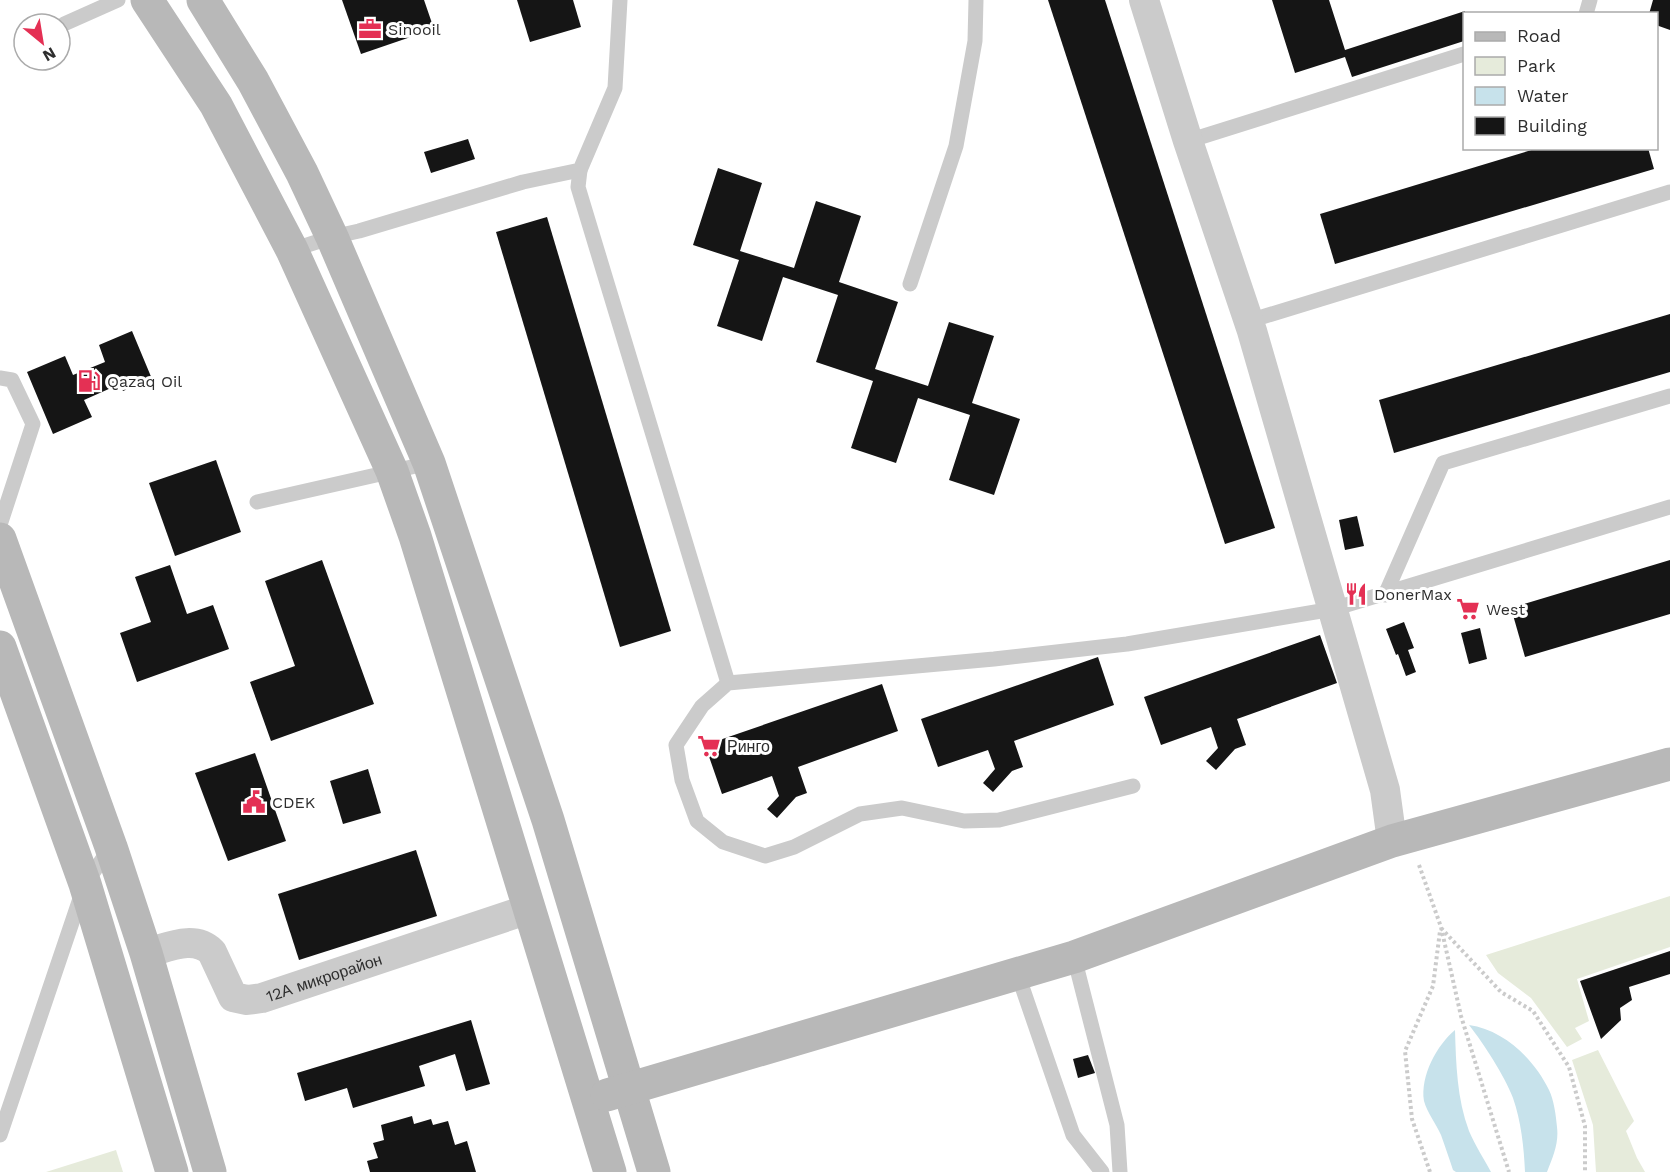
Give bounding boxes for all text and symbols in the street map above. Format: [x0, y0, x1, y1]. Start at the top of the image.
north arrow [12, 12, 72, 72]
legend [1463, 12, 1658, 150]
office icon: Sinooil [357, 16, 383, 42]
place label: Sinooil [388, 20, 441, 39]
text: Road [1517, 25, 1561, 46]
text: N [39, 43, 59, 66]
text: Park [1517, 55, 1556, 76]
text: Water [1517, 85, 1569, 106]
text: Building [1517, 115, 1587, 136]
fuel station icon: Qazaq Oil [76, 368, 102, 394]
place label: Qazaq Oil [107, 372, 182, 391]
restaurant icon: DonerMax [1343, 581, 1369, 607]
place label: DonerMax [1374, 585, 1452, 604]
supermarket icon: West [1455, 596, 1481, 622]
place label: West [1486, 600, 1525, 619]
supermarket icon: Ринго [696, 733, 722, 759]
place label: Ринго [727, 737, 770, 756]
public building icon: CDEK [241, 789, 267, 815]
place label: CDEK [272, 793, 316, 812]
street label: 12А микрорайон [264, 949, 384, 1005]

